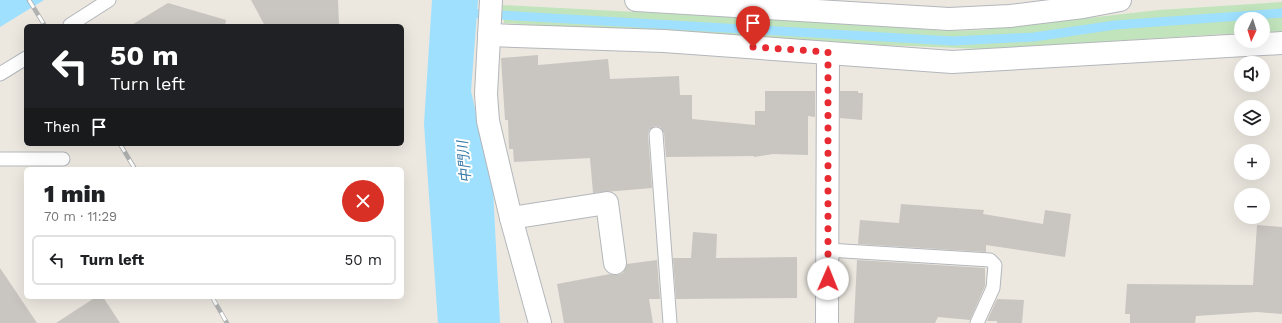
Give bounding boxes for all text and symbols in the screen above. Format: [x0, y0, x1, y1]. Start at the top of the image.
pin [736, 6, 770, 47]
icon: arrive [742, 12, 764, 34]
north arrow [1234, 12, 1270, 48]
map controls [1234, 12, 1270, 224]
text: 50 m [110, 39, 179, 72]
icon: left [44, 40, 96, 92]
button: sound [1234, 56, 1270, 92]
text: Turn left [110, 73, 185, 94]
button: layers [1234, 100, 1270, 136]
icon: arrive [88, 116, 110, 138]
text: Then [44, 118, 80, 136]
water label: 中門川 [454, 138, 474, 184]
button: + [1234, 144, 1270, 180]
text: 1 min [44, 180, 106, 208]
button: close [342, 180, 384, 222]
button: − [1234, 188, 1270, 224]
text: 70 m · 11:29 [44, 209, 117, 224]
icon: left [46, 249, 68, 271]
text: Turn left [80, 251, 144, 269]
text: 50 m [345, 251, 382, 269]
position arrow [807, 258, 849, 300]

